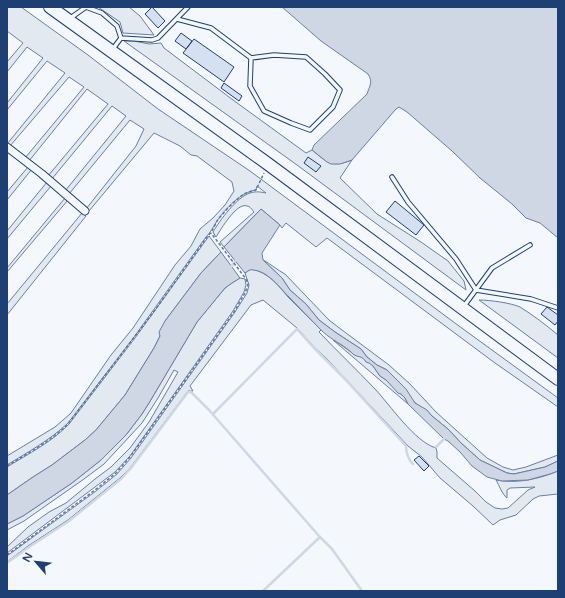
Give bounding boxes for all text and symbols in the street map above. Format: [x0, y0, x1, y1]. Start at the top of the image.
north arrow [16, 542, 56, 582]
text: N [20, 551, 35, 564]

